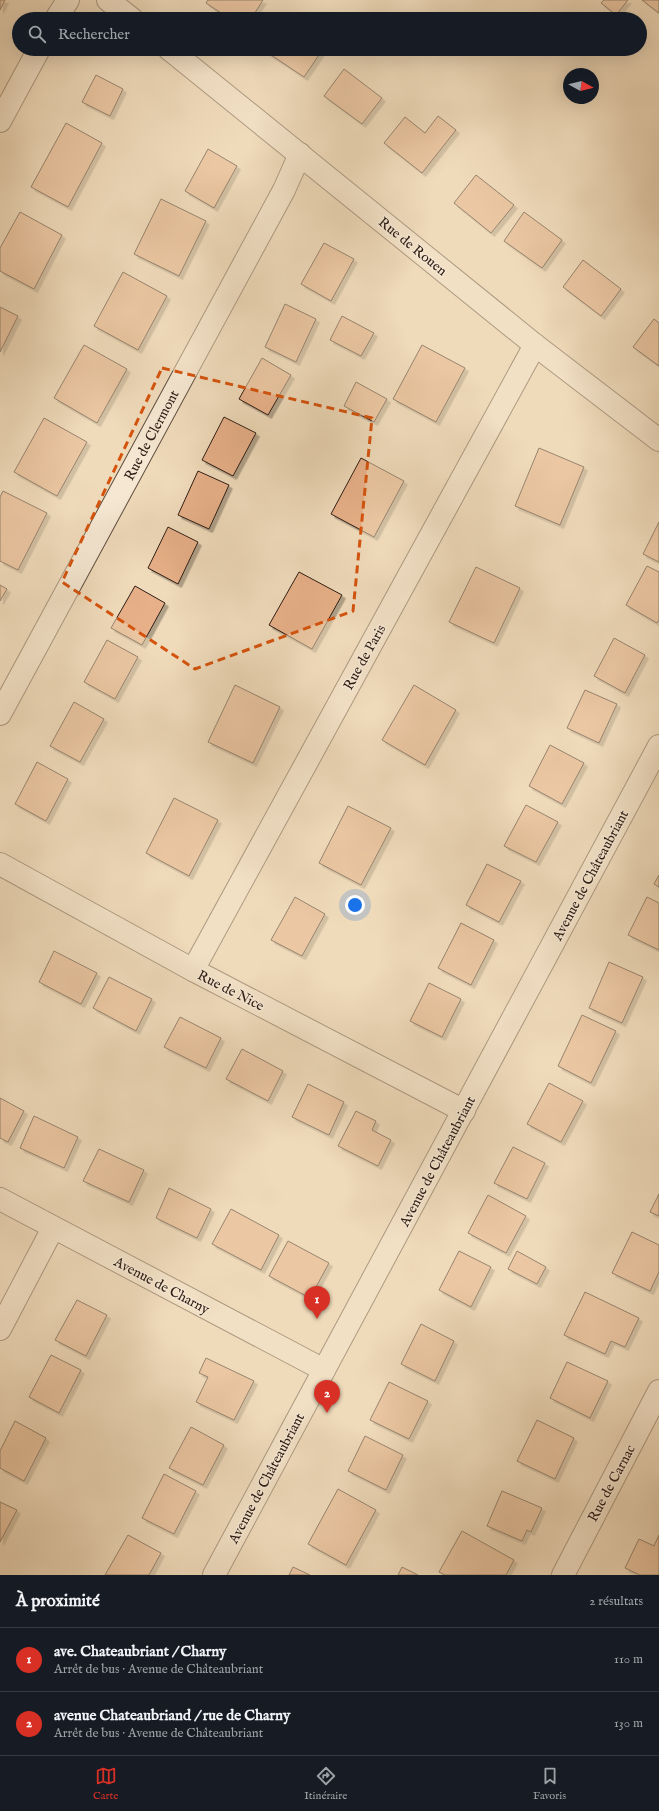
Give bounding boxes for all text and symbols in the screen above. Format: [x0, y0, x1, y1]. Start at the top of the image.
search box [12, 12, 647, 56]
icon: search [26, 23, 48, 45]
text: Rechercher [58, 25, 130, 44]
north arrow [563, 68, 599, 104]
street label: Rue de Rouen [374, 214, 451, 280]
street label: Rue de Clermont [120, 387, 183, 484]
street label: Rue de Paris [340, 622, 390, 693]
street label: Avenue de Châteaubriant [548, 807, 633, 945]
your location [345, 895, 365, 915]
street label: Rue de Nice [194, 966, 267, 1016]
street label: Avenue de Châteaubriant [395, 1093, 480, 1231]
street label: Avenue de Charny [110, 1253, 213, 1319]
pin: 1 [304, 1286, 330, 1319]
pin: 2 [314, 1380, 340, 1413]
street label: Avenue de Châteaubriant [224, 1410, 309, 1548]
street label: Rue de Carnac [584, 1442, 640, 1525]
text: À proximité [16, 1591, 100, 1612]
text: 2 résultats [589, 1593, 643, 1610]
text: ave. Chateaubriant / Charny [54, 1642, 226, 1661]
text: 1 [27, 1651, 31, 1668]
text: 110 m [614, 1651, 643, 1668]
text: Arrêt de bus · Avenue de Châteaubriant [54, 1661, 263, 1678]
text: avenue Chateaubriand / rue de Charny [54, 1706, 290, 1725]
text: 2 [26, 1715, 32, 1732]
text: 130 m [614, 1715, 643, 1732]
text: Arrêt de bus · Avenue de Châteaubriant [54, 1725, 263, 1742]
tab: Carte [93, 1765, 118, 1803]
tab: Itinéraire [304, 1765, 347, 1803]
tab: Favoris [533, 1765, 566, 1803]

